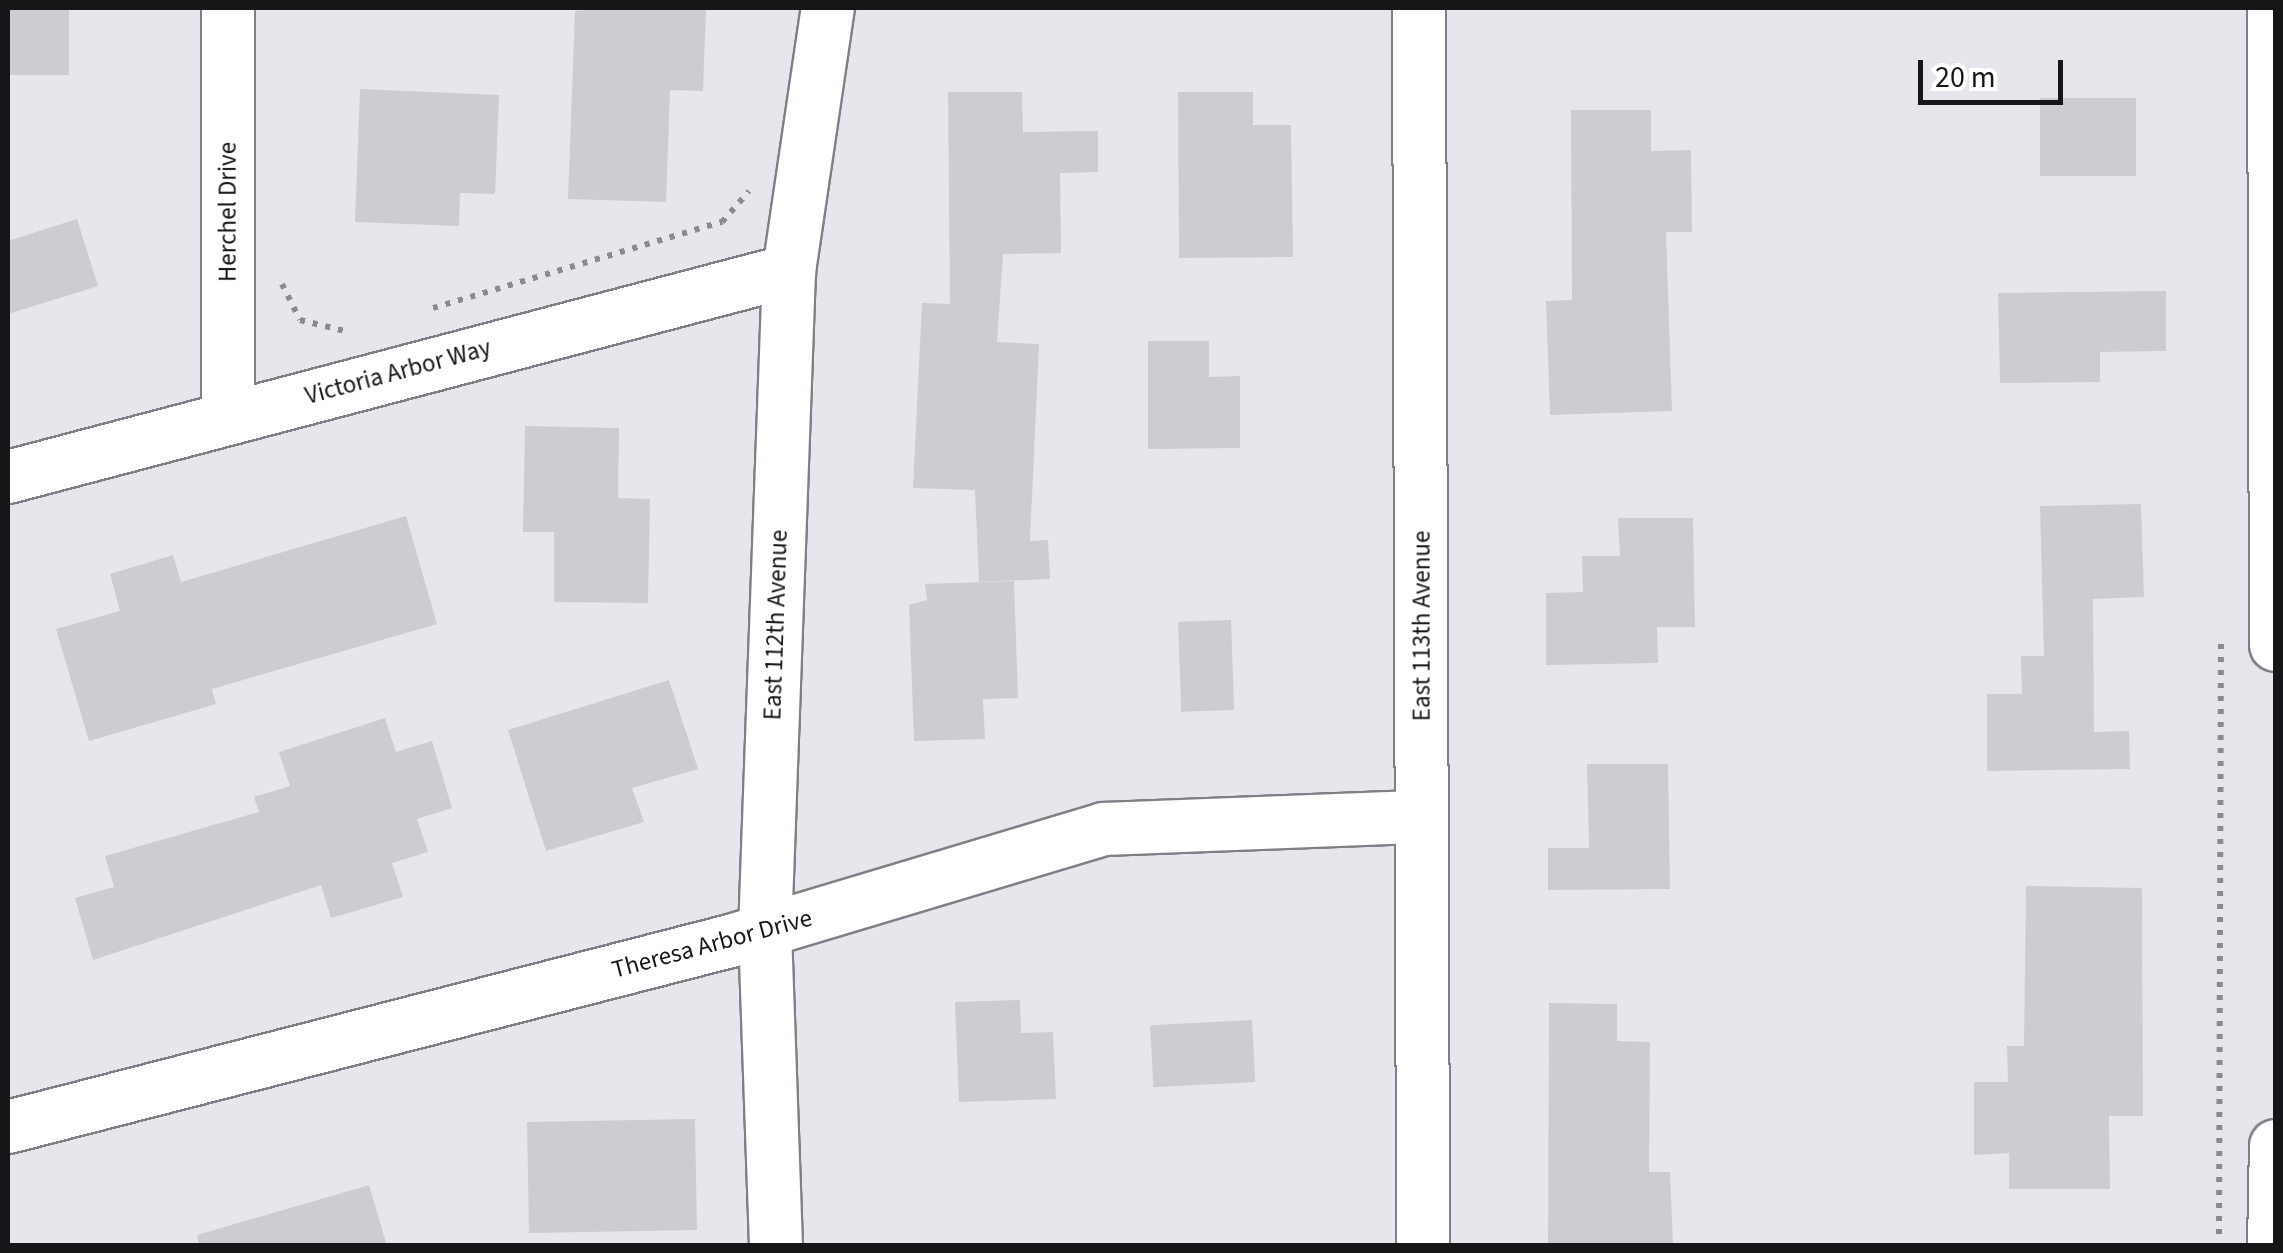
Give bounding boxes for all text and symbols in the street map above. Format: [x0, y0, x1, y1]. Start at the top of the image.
scale bar [1923, 40, 2068, 102]
text: 20 m [1935, 56, 1996, 99]
street label: Herchel Drive [213, 142, 243, 282]
street label: Victoria Arbor Way [302, 333, 494, 411]
street label: East 112th Avenue [758, 529, 794, 721]
street label: East 113th Avenue [1407, 531, 1437, 721]
street label: Theresa Arbor Drive [609, 903, 815, 985]

